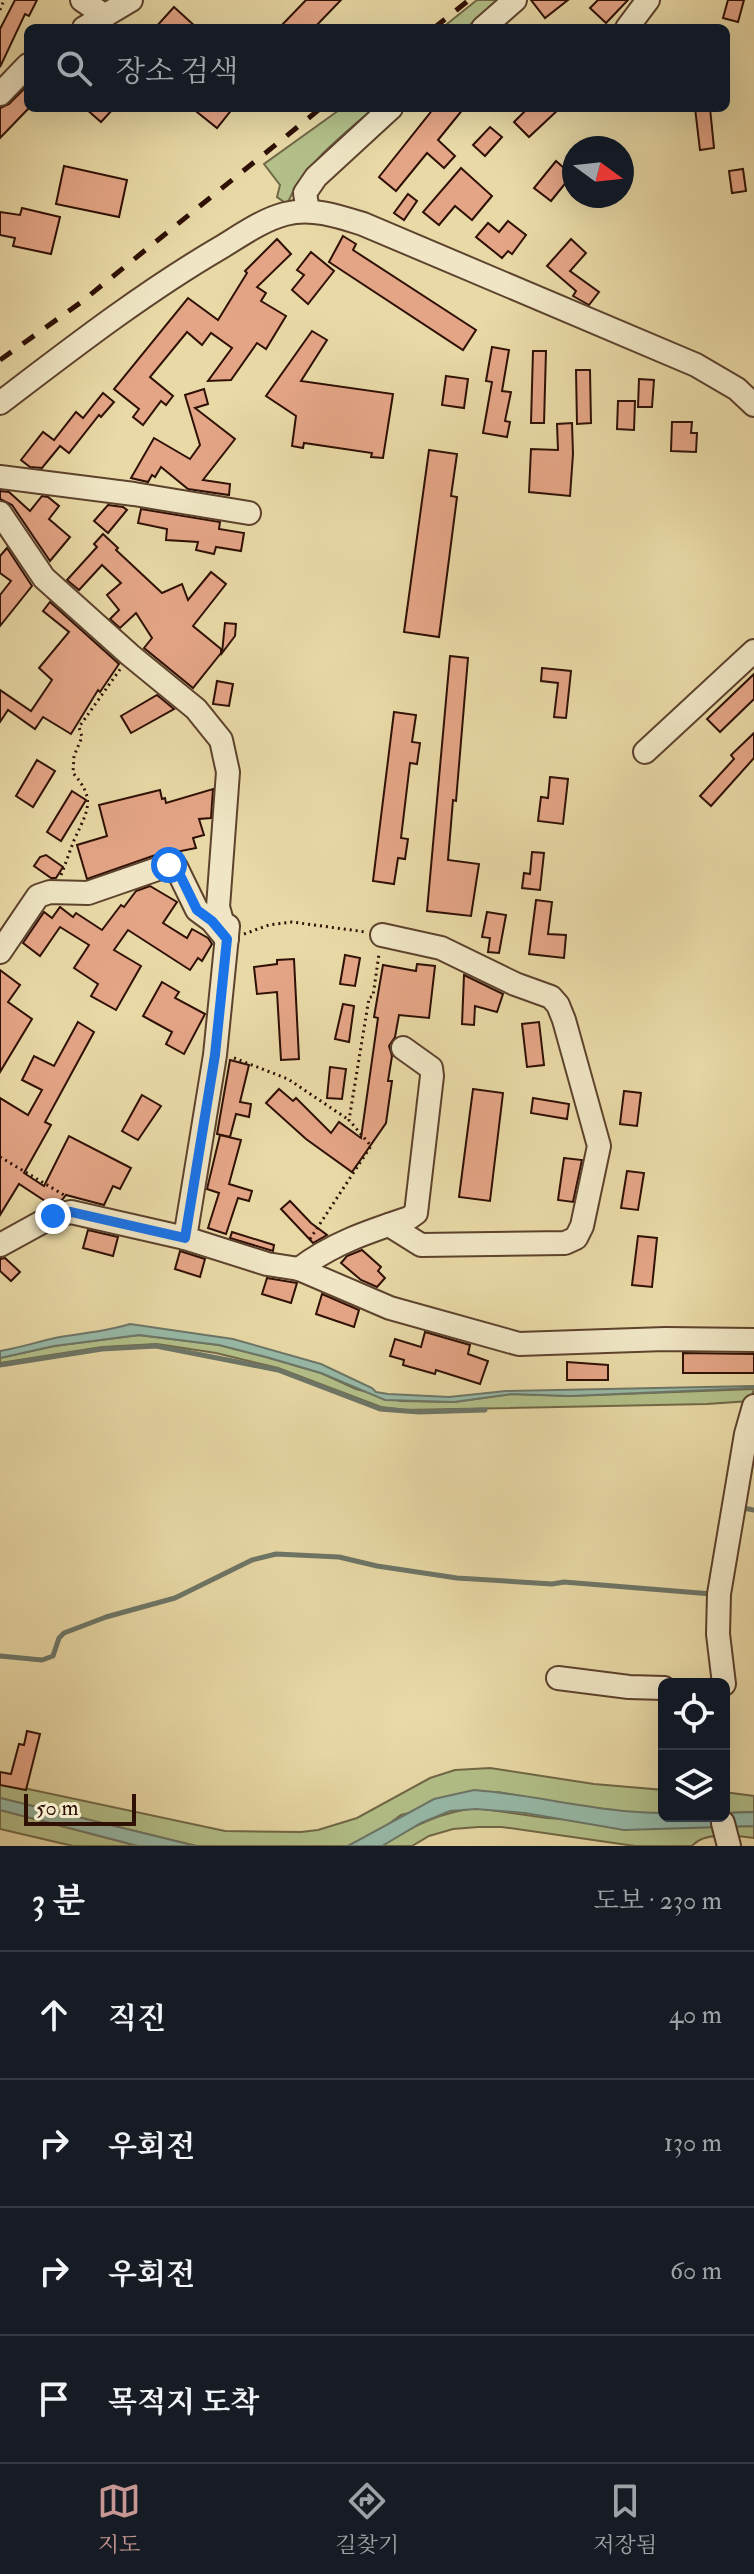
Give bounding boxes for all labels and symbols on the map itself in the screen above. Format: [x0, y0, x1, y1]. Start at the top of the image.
north arrow [562, 136, 634, 208]
route start [151, 847, 187, 883]
route end [35, 1198, 71, 1234]
scale bar [24, 1790, 136, 1826]

